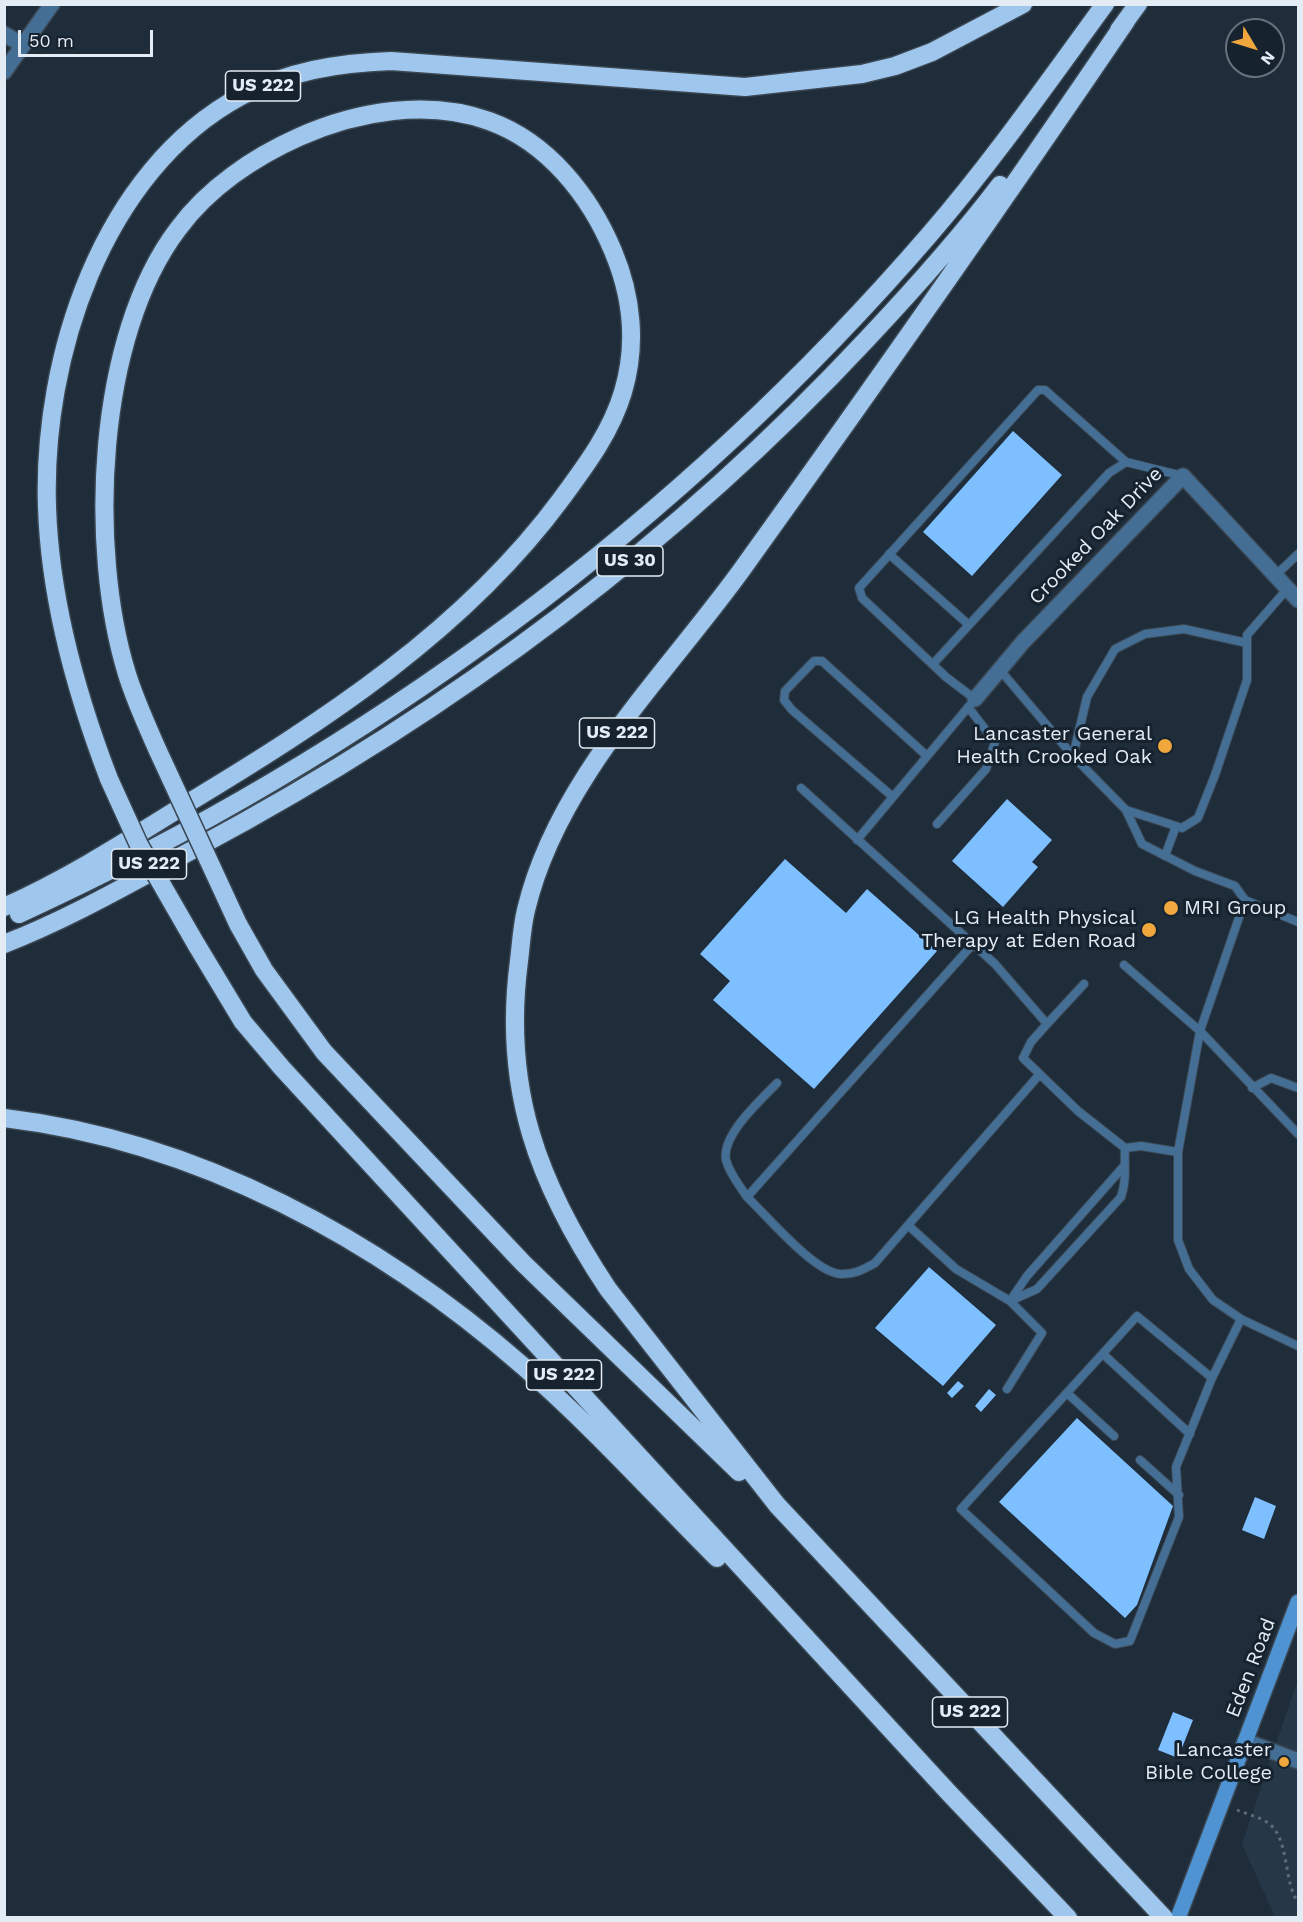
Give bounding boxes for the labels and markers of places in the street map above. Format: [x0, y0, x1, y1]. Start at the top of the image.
place label: Lancaster General Health Crooked Oak [956, 722, 1152, 769]
marker: Lancaster General Health Crooked Oak [1156, 737, 1174, 755]
place label: MRI Group [1184, 896, 1286, 920]
marker: MRI Group [1162, 899, 1180, 917]
place label: LG Health Physical Therapy at Eden Road [921, 906, 1136, 953]
marker: LG Health Physical Therapy at Eden Road [1140, 921, 1158, 939]
place label: Lancaster Bible College [1145, 1738, 1272, 1785]
marker: Lancaster Bible College [1277, 1755, 1291, 1769]

